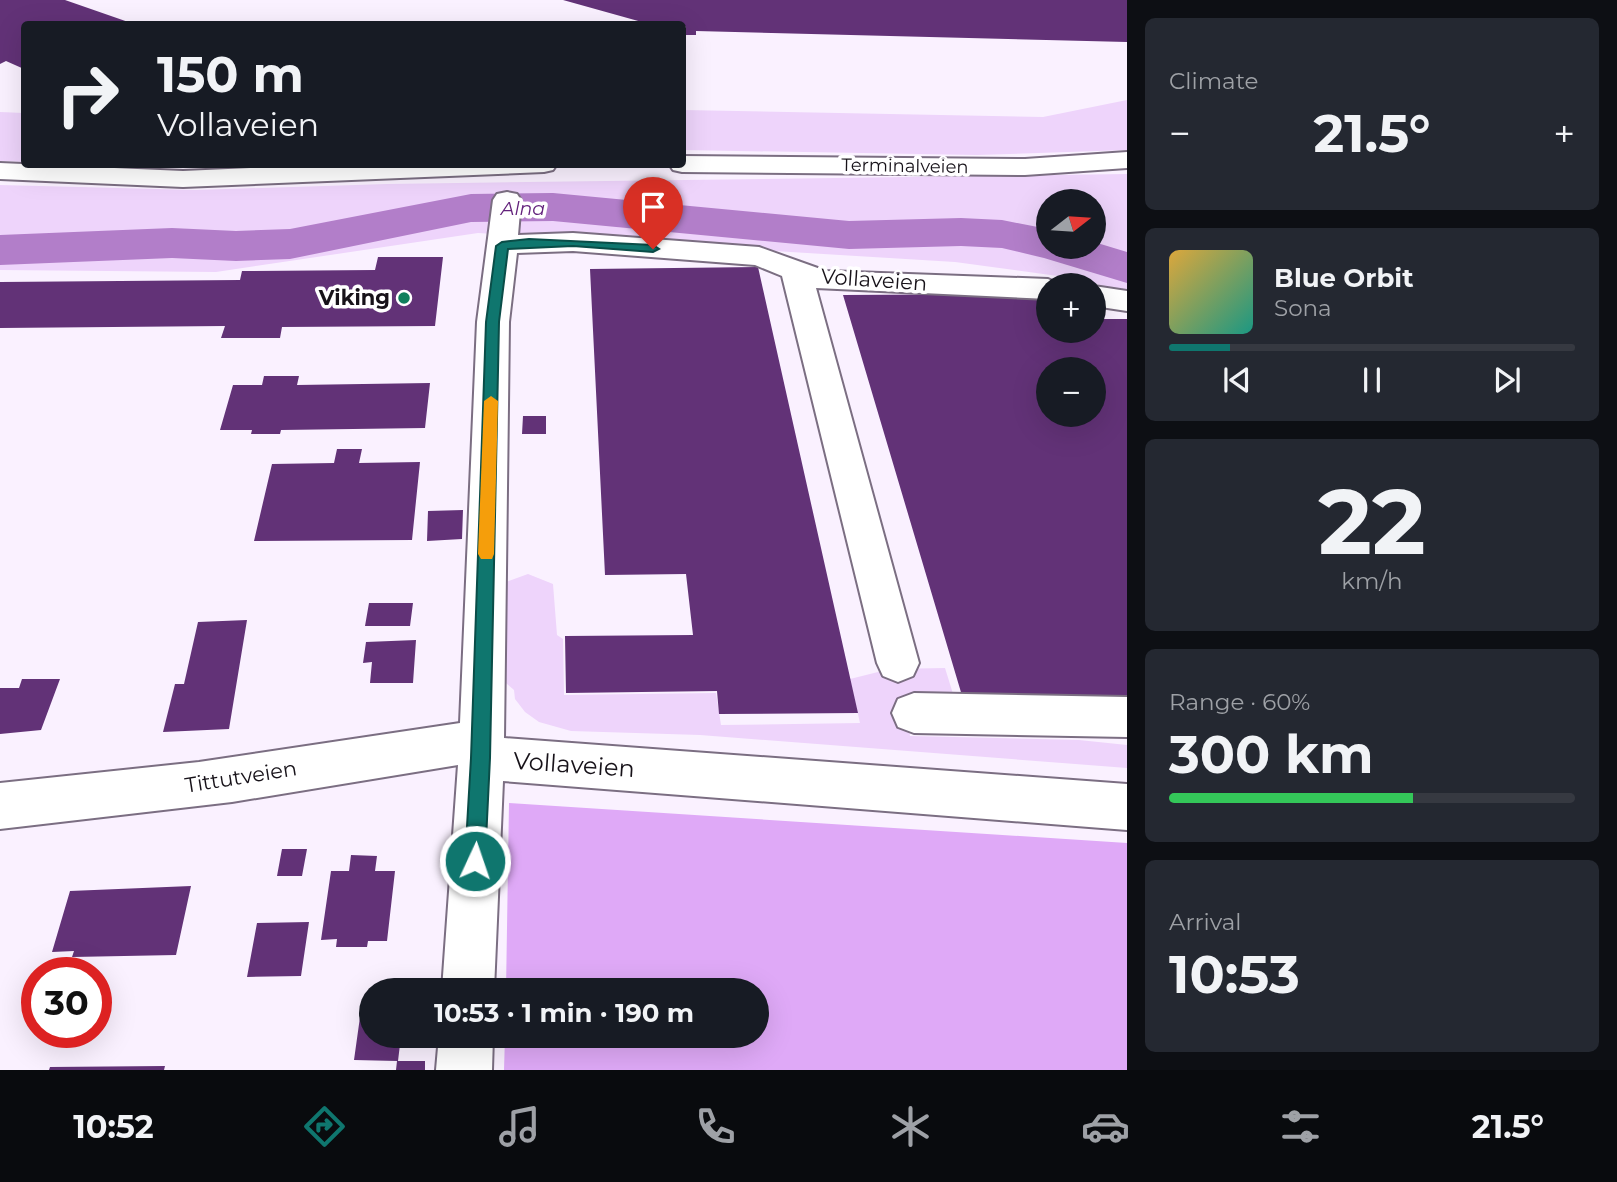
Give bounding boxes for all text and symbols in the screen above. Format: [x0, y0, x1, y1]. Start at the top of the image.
text: 150 m [157, 45, 304, 104]
icon: right [42, 49, 133, 140]
text: Climate [1169, 67, 1258, 95]
text: 21.5° [1313, 102, 1431, 165]
text: Vollaveien [157, 105, 319, 144]
text: − [1169, 110, 1191, 157]
text: + [1553, 110, 1575, 157]
street label: Terminalveien [841, 154, 969, 178]
pin [623, 177, 683, 249]
icon: arrive [634, 188, 672, 226]
north arrow [1036, 189, 1106, 259]
map controls [1036, 189, 1106, 427]
water label: Alna [500, 197, 545, 220]
text: Blue Orbit [1274, 262, 1413, 294]
street label: Vollaveien [820, 263, 928, 296]
button: + [1036, 273, 1106, 343]
place label: Viking [318, 285, 390, 310]
marker: Viking [396, 290, 412, 306]
text: Sona [1274, 294, 1332, 322]
button: − [1036, 357, 1106, 427]
icon: previous [1218, 361, 1256, 399]
icon: pause [1353, 361, 1391, 399]
icon: next [1488, 361, 1526, 399]
text: 22 [1318, 466, 1426, 577]
text: km/h [1341, 567, 1403, 595]
text: Range · 60% [1169, 688, 1310, 716]
text: 300 km [1169, 723, 1374, 786]
street label: Vollaveien [512, 746, 636, 783]
street label: Tittutveien [183, 755, 299, 798]
position arrow [438, 824, 512, 898]
text: Arrival [1169, 908, 1242, 936]
text: 10:53 [1169, 943, 1300, 1006]
speed limit sign: 30 [21, 957, 112, 1048]
text: 10:53 · 1 min · 190 m [434, 997, 694, 1029]
icon: directions [300, 1102, 349, 1151]
icon: music [495, 1102, 544, 1151]
icon: phone [691, 1102, 740, 1151]
icon: climate [886, 1102, 935, 1151]
icon: car [1081, 1102, 1130, 1151]
icon: filters [1276, 1102, 1325, 1151]
text: 10:52 [73, 1107, 154, 1146]
text: 21.5° [1472, 1107, 1544, 1146]

